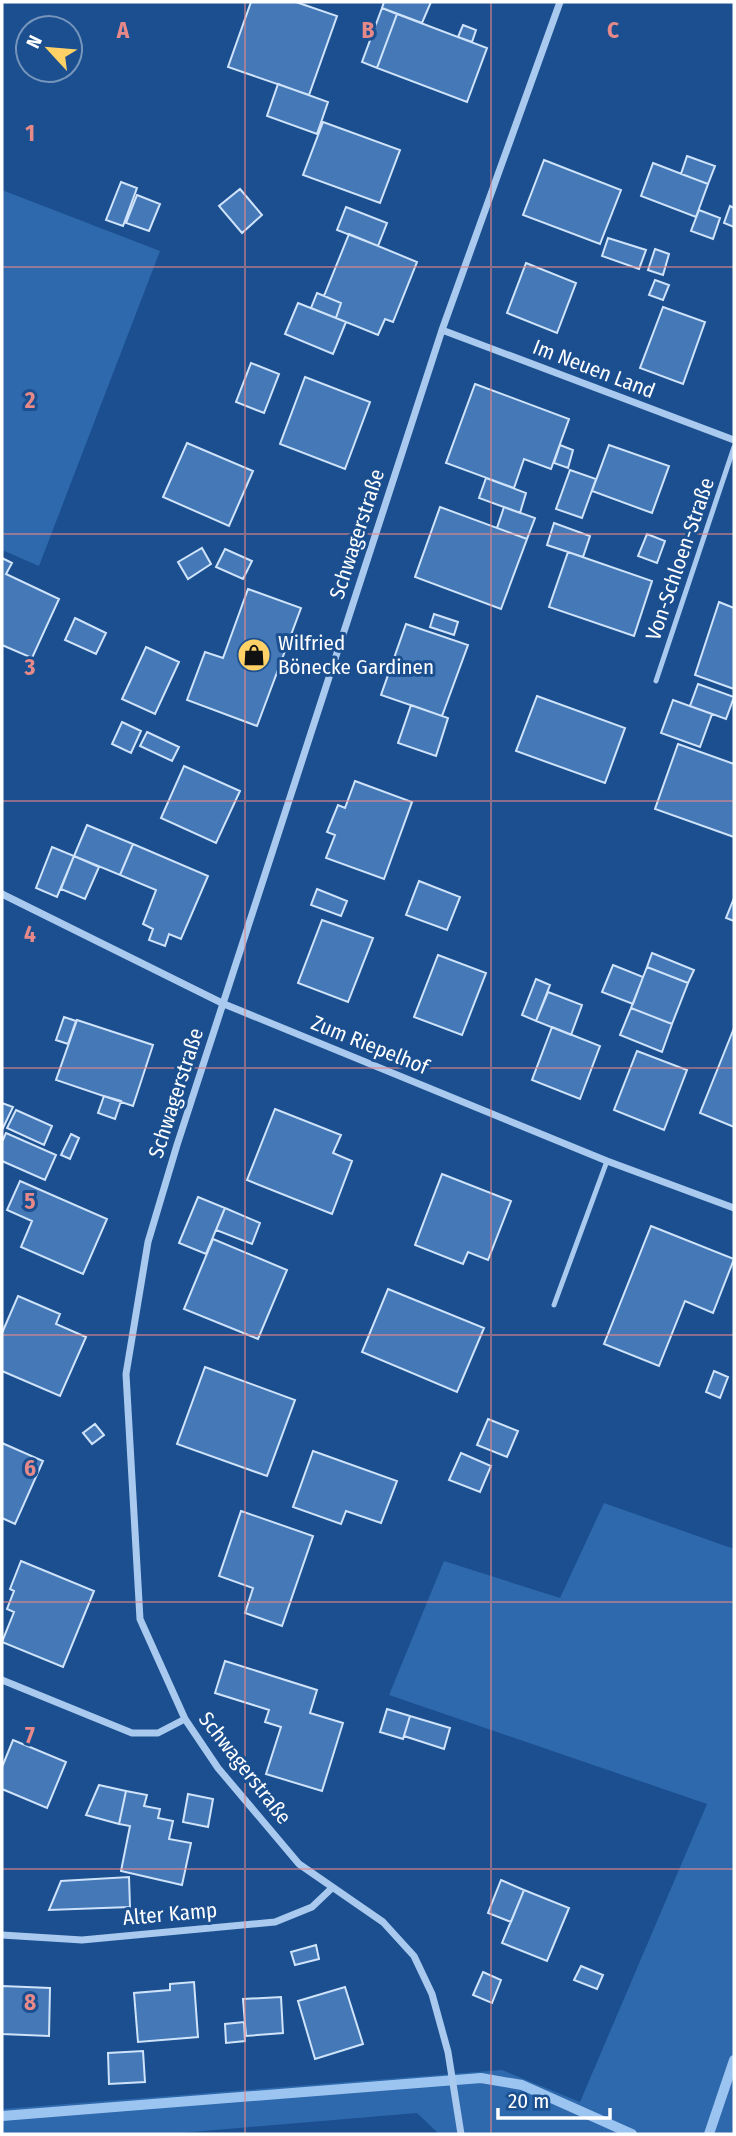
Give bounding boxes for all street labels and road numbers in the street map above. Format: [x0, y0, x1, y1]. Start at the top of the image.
street label: Im Neuen Land [529, 334, 659, 404]
street label: Schwagerstraße [324, 466, 390, 602]
street label: Von-Schloen-Straße [640, 474, 720, 644]
street label: Zum Riepelhof [307, 1010, 434, 1081]
street label: Schwagerstraße [143, 1025, 209, 1161]
street label: Schwagerstraße [193, 1707, 297, 1829]
street label: Alter Kamp [122, 1897, 218, 1931]

